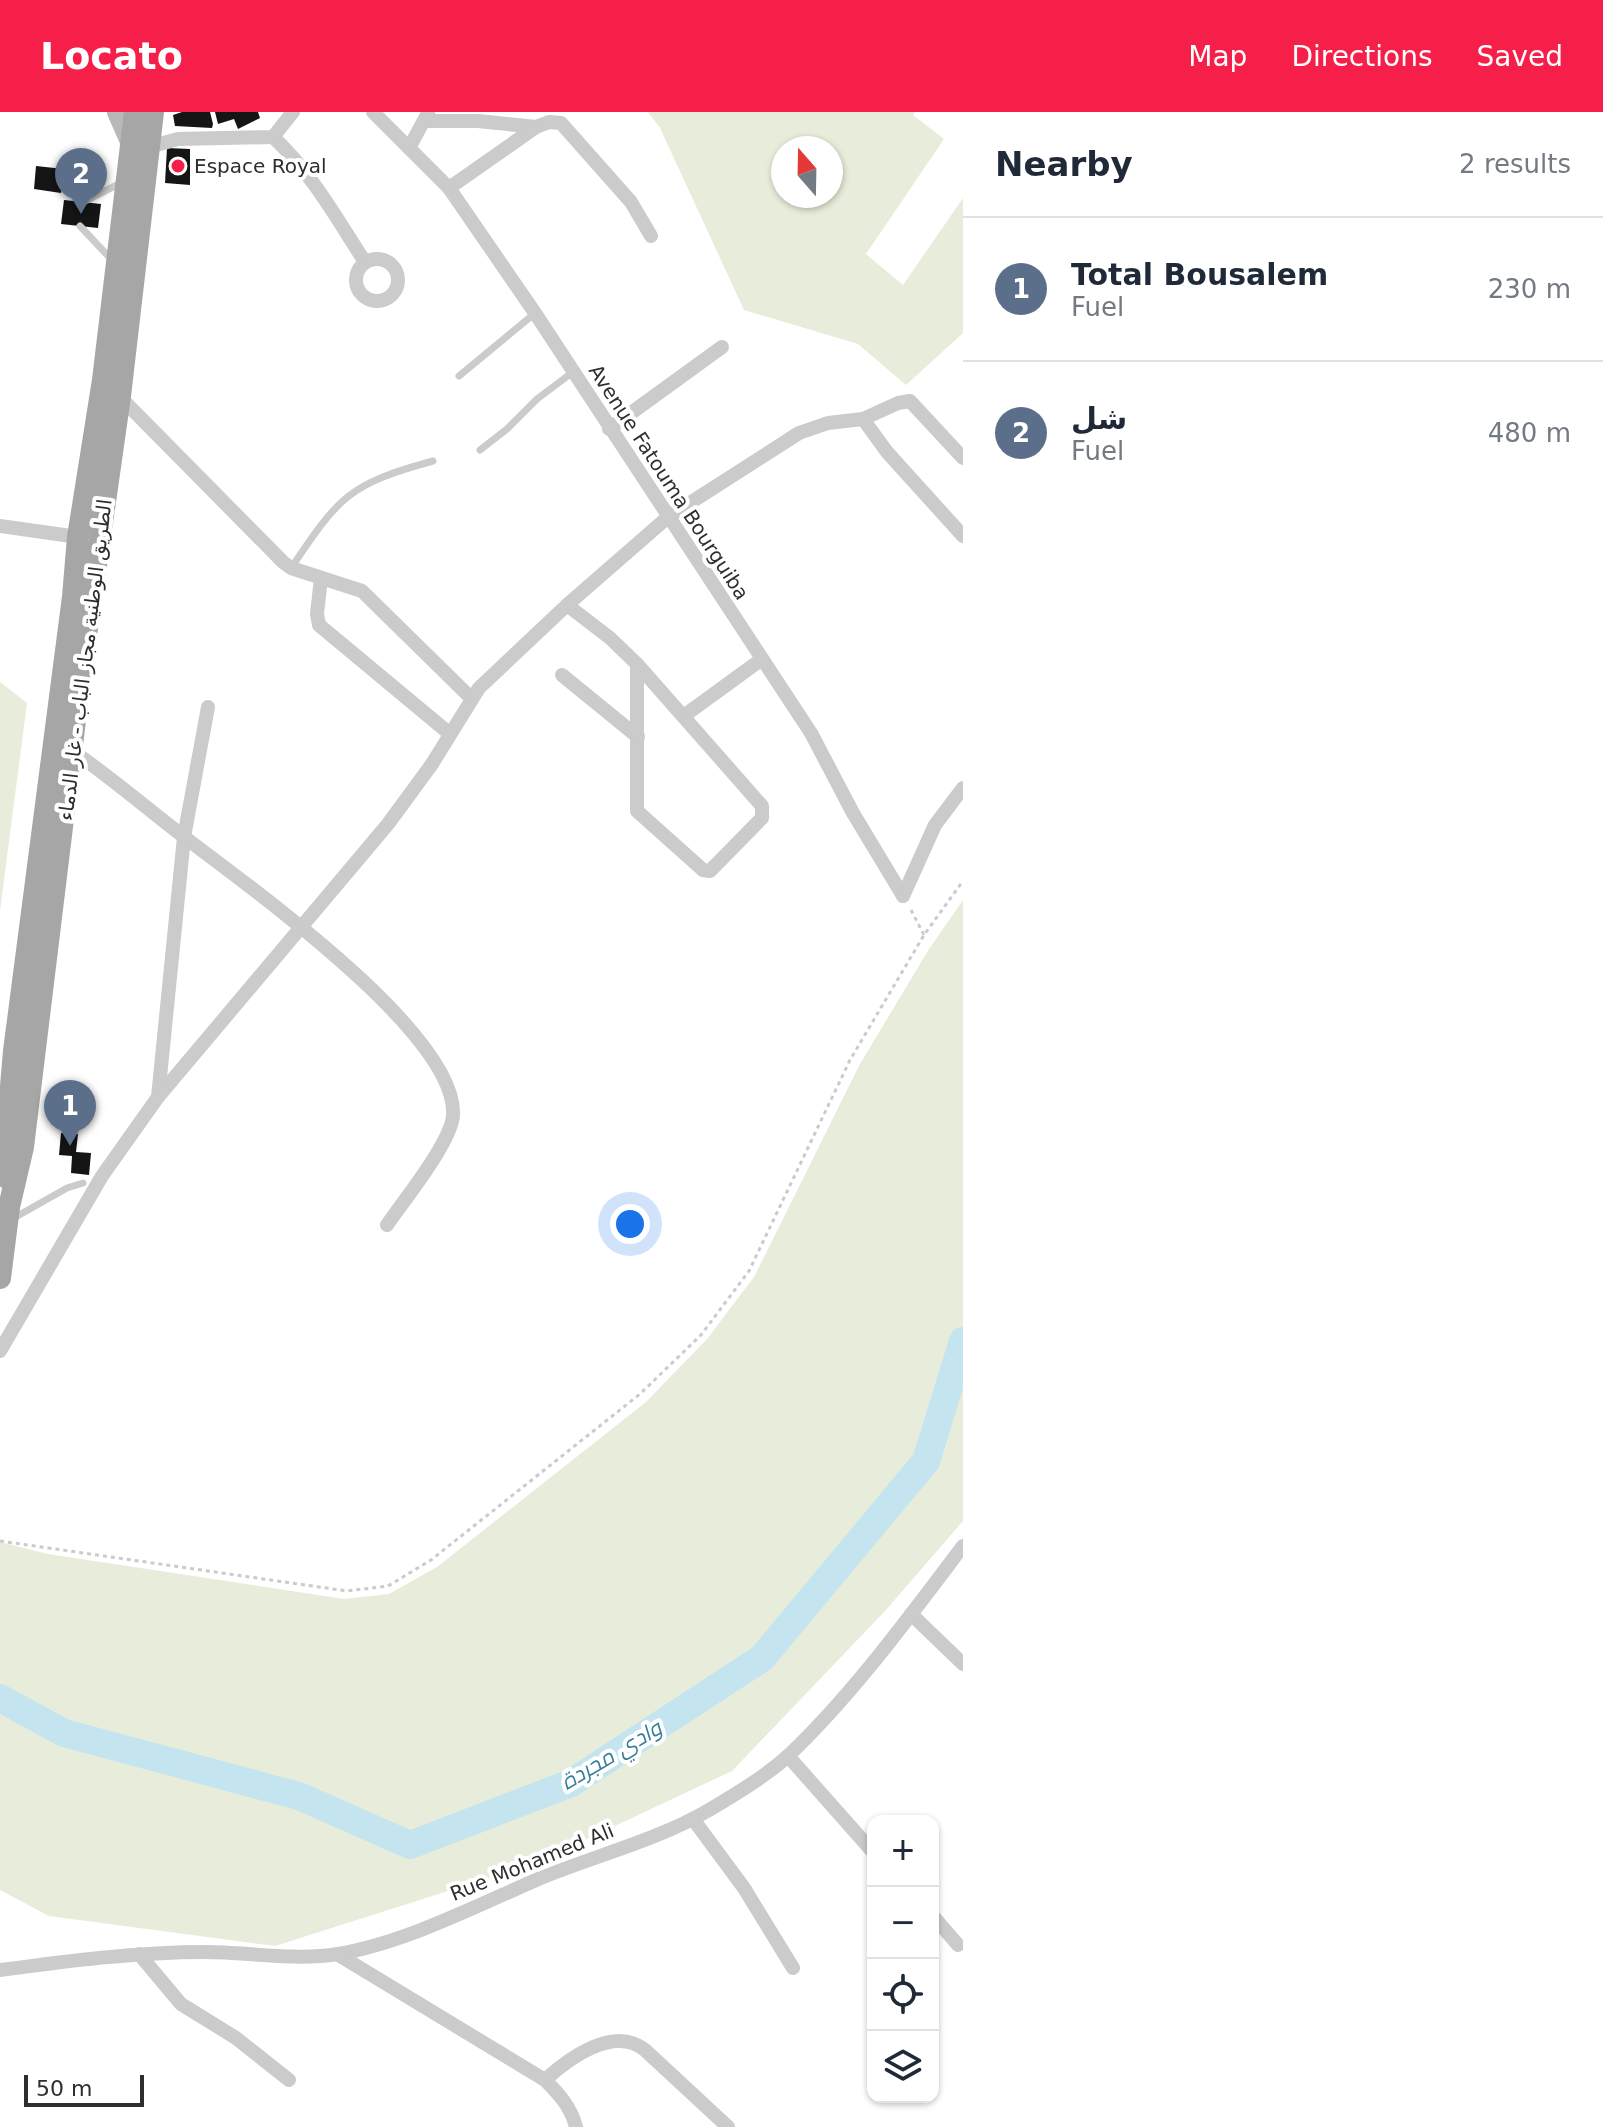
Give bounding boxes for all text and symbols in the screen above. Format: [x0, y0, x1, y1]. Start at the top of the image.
text: Locato [40, 34, 183, 78]
text: Map [1188, 40, 1247, 73]
text: Directions [1291, 40, 1432, 73]
text: Saved [1476, 40, 1563, 73]
north arrow [771, 136, 843, 208]
text: Nearby [995, 144, 1133, 184]
pin: 2 [55, 148, 107, 214]
text: 2 results [1459, 149, 1571, 179]
place label: Espace Royal [194, 154, 327, 178]
marker: Espace Royal [169, 157, 187, 175]
text: Total Bousalem [1071, 257, 1328, 292]
text: 1 [1012, 274, 1030, 304]
text: 230 m [1488, 274, 1571, 304]
text: Fuel [1071, 292, 1124, 322]
street label: Avenue Fatouma Bourguiba [584, 360, 754, 604]
text: شل [1071, 401, 1127, 436]
text: 2 [1012, 418, 1030, 448]
text: 480 m [1488, 418, 1571, 448]
text: Fuel [1071, 436, 1124, 466]
street label: الطريق الوطنية مجاز الباب - غار الدماء [53, 498, 117, 822]
pin: 1 [44, 1080, 96, 1146]
your location [610, 1204, 650, 1244]
water label: وادي مجردة [556, 1714, 670, 1799]
map controls [867, 1815, 939, 2103]
button: + [867, 1815, 939, 1887]
street label: Rue Mohamed Ali [447, 1818, 617, 1906]
button: − [867, 1887, 939, 1959]
button: locate [867, 1959, 939, 2031]
button: layers [867, 2031, 939, 2103]
scale bar [24, 2071, 144, 2107]
text: 50 m [36, 2076, 92, 2101]

